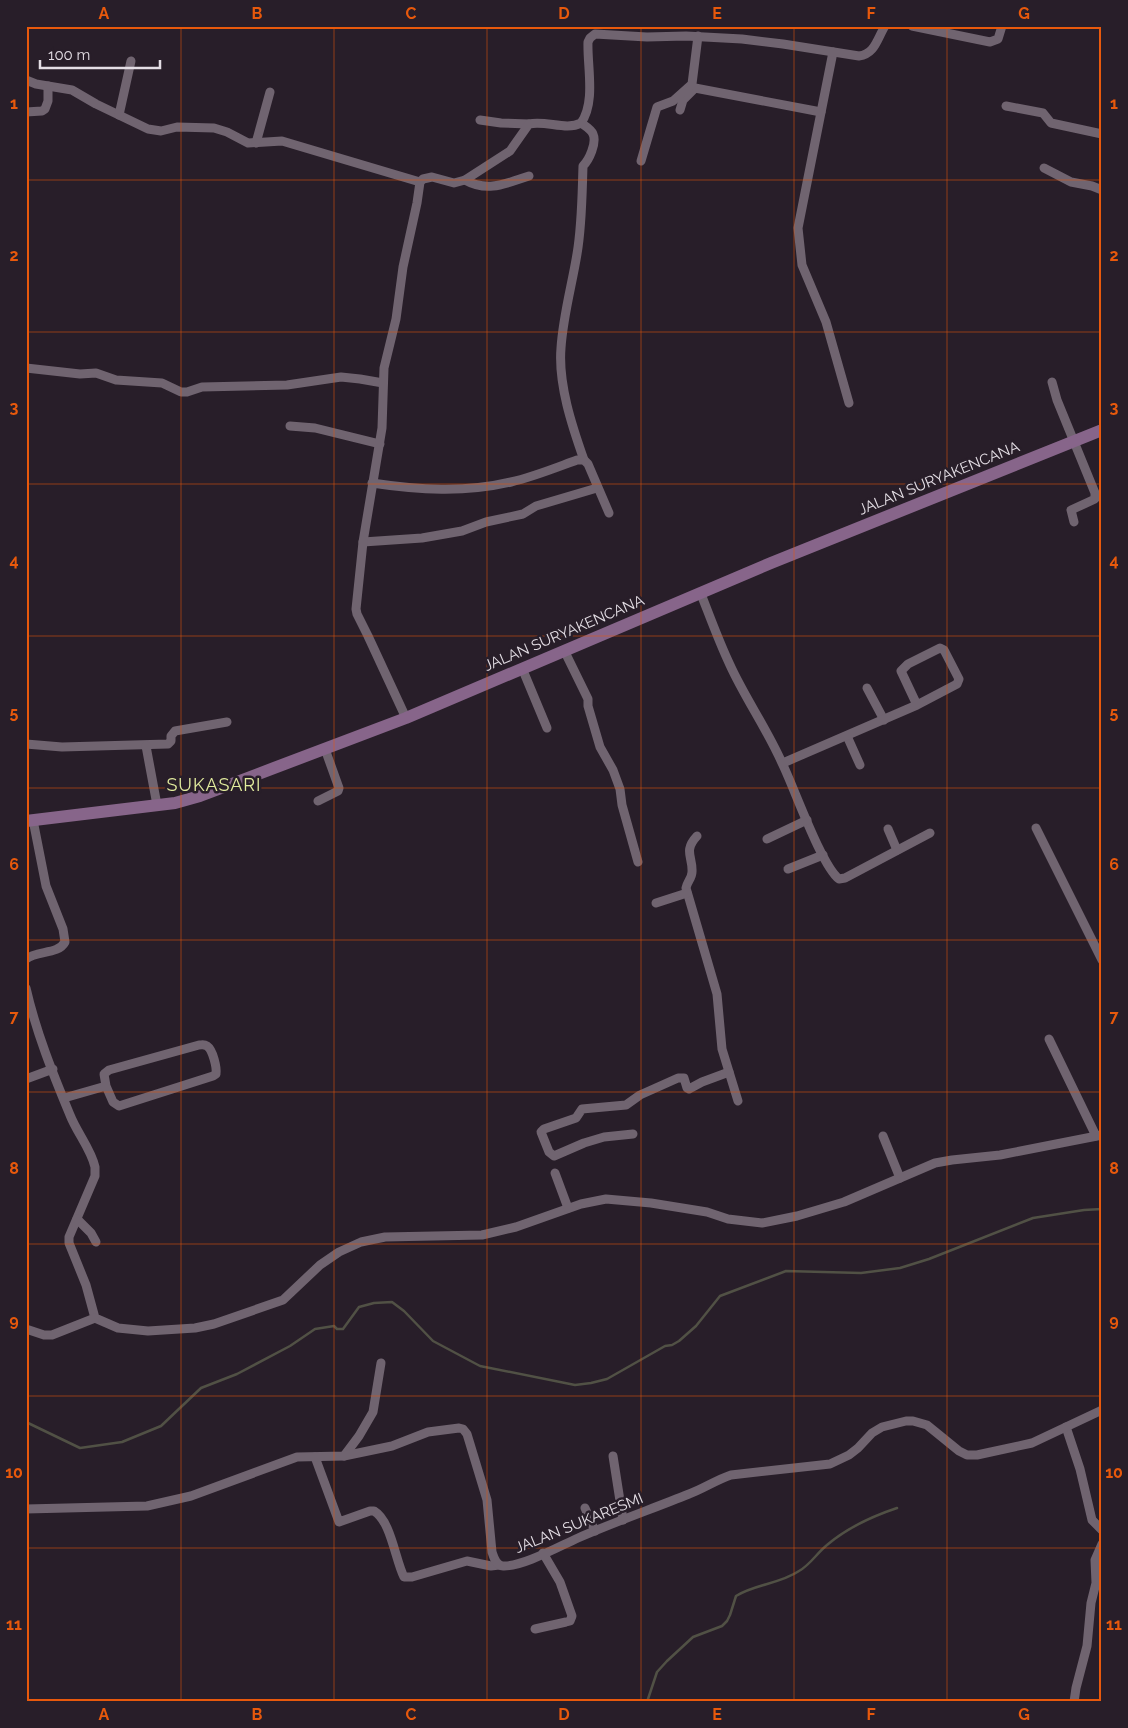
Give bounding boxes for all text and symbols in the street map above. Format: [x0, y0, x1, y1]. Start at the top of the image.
text: A [99, 4, 110, 23]
text: B [252, 4, 263, 23]
text: C [406, 4, 417, 23]
text: D [558, 4, 570, 23]
text: E [712, 4, 722, 23]
text: F [866, 4, 876, 23]
text: G [1018, 4, 1030, 23]
scale bar [40, 38, 160, 70]
text: 100 m [48, 46, 90, 64]
text: 1 [10, 94, 18, 113]
text: 1 [1110, 94, 1118, 113]
text: 2 [9, 246, 19, 265]
text: 2 [1109, 246, 1119, 265]
text: 3 [10, 398, 19, 417]
text: 3 [1110, 398, 1119, 417]
street label: JALAN SURYAKENCANA [856, 437, 1022, 519]
text: 4 [9, 551, 19, 570]
text: 4 [1109, 551, 1119, 570]
street label: JALAN SURYAKENCANA [481, 591, 647, 675]
text: 5 [10, 703, 19, 722]
text: 5 [1110, 703, 1119, 722]
district label: SUKASARI [166, 774, 262, 795]
text: 6 [9, 855, 19, 874]
text: 6 [1109, 855, 1119, 874]
text: 7 [10, 1007, 19, 1026]
text: 7 [1110, 1007, 1119, 1026]
text: 8 [9, 1159, 19, 1178]
text: 8 [1109, 1159, 1119, 1178]
text: 9 [9, 1311, 19, 1330]
text: 9 [1109, 1311, 1119, 1330]
text: 10 [5, 1463, 23, 1482]
text: 10 [1105, 1463, 1123, 1482]
street label: JALAN SUKARESMI [512, 1489, 646, 1557]
text: 11 [6, 1615, 22, 1634]
text: 11 [1106, 1615, 1122, 1634]
text: A [99, 1705, 110, 1724]
text: B [252, 1705, 263, 1724]
text: C [406, 1705, 417, 1724]
text: D [558, 1705, 570, 1724]
text: E [712, 1705, 722, 1724]
text: F [866, 1705, 876, 1724]
text: G [1018, 1705, 1030, 1724]

